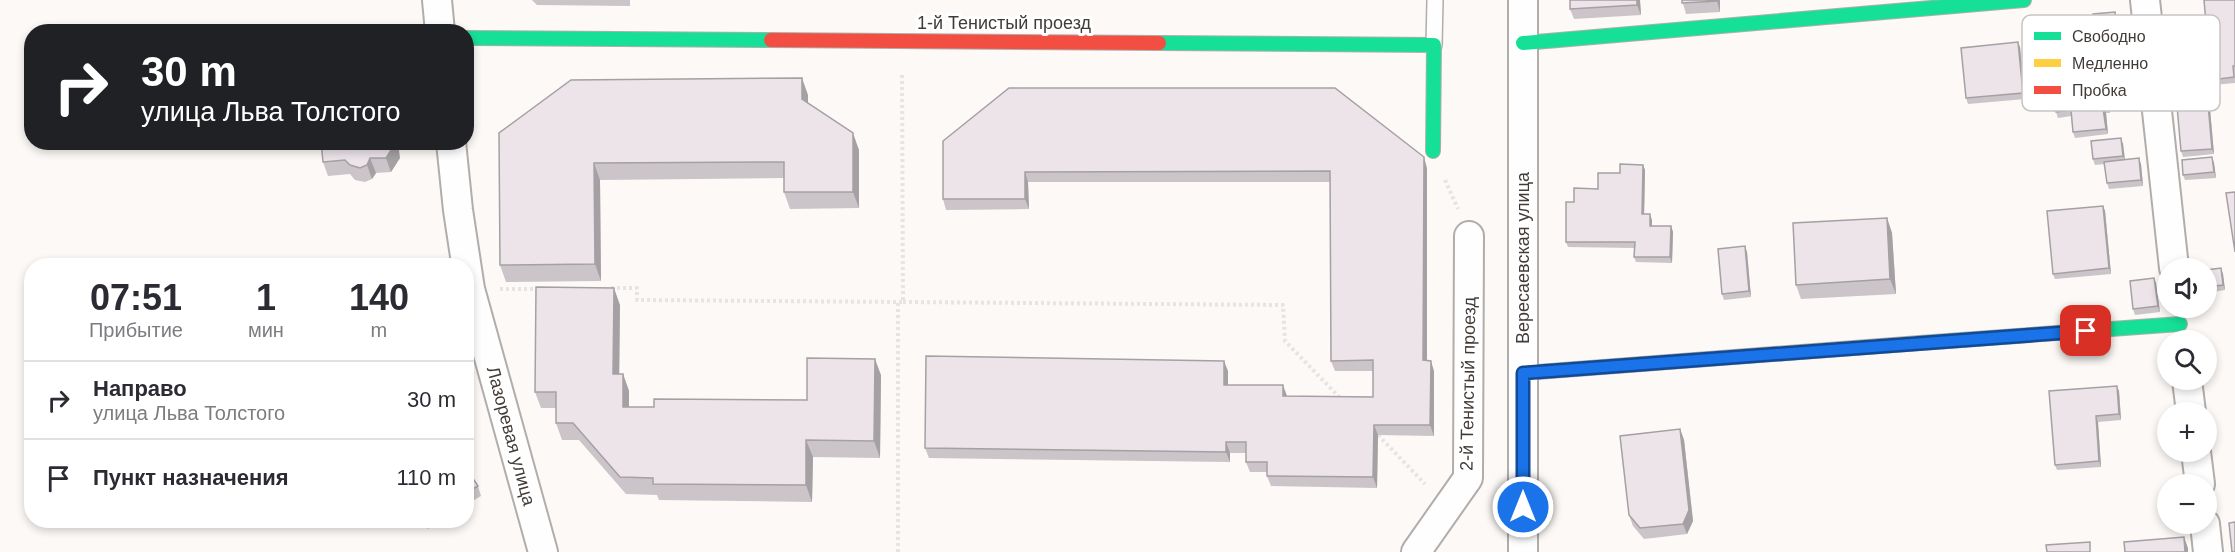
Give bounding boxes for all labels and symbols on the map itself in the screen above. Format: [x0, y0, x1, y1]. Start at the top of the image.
street label: 1-й Тенистый проезд [917, 13, 1092, 33]
legend [2022, 15, 2220, 111]
text: Свободно [2072, 28, 2146, 45]
text: Медленно [2072, 55, 2148, 72]
text: Пробка [2072, 82, 2127, 99]
street label: Вересаевская улица [1513, 171, 1533, 344]
street label: 2-й Тенистый проезд [1456, 296, 1480, 471]
pin [2060, 305, 2111, 356]
street label: Лазоревая улица [483, 364, 539, 509]
position arrow [1491, 475, 1555, 539]

